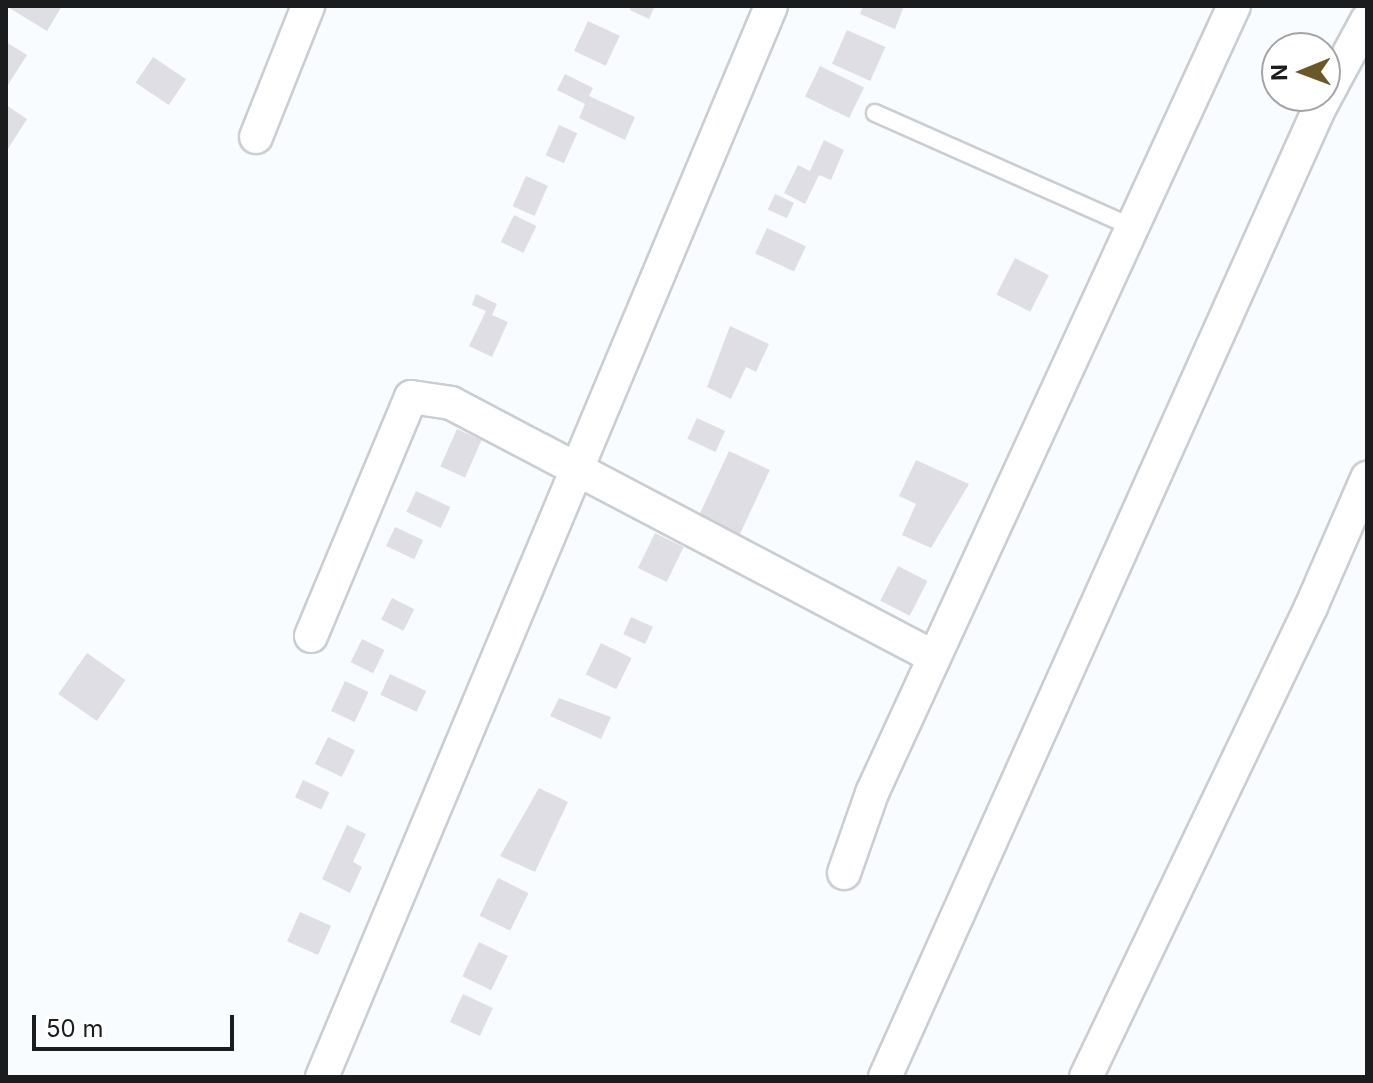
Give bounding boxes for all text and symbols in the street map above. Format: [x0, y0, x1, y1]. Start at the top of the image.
north arrow [1261, 32, 1341, 112]
text: N [1266, 64, 1292, 81]
scale bar [36, 999, 238, 1049]
text: 50 m [46, 1014, 104, 1043]

